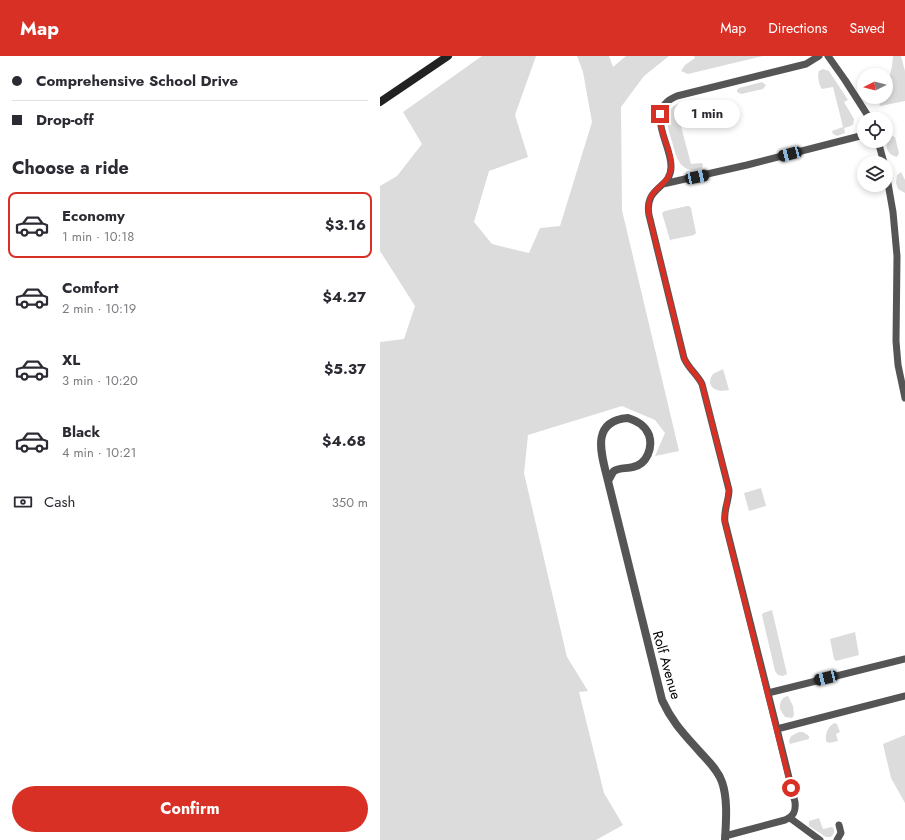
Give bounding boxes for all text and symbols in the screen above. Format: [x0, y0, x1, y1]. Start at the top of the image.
text: Map [20, 15, 59, 42]
text: Map [720, 18, 746, 38]
text: Directions [768, 18, 828, 38]
text: Saved [850, 18, 885, 38]
north arrow [857, 68, 893, 104]
map controls [857, 68, 893, 192]
text: Comprehensive School Drive [36, 70, 238, 92]
callout: 1 min [674, 100, 740, 128]
text: 1 min [691, 104, 723, 123]
route end [651, 105, 669, 123]
text: Drop-off [36, 109, 94, 131]
button: locate [857, 112, 893, 148]
car [777, 145, 803, 163]
text: Choose a ride [12, 155, 129, 181]
button: layers [857, 156, 893, 192]
car [684, 169, 710, 185]
text: Economy [62, 205, 125, 227]
icon: car [14, 207, 50, 243]
text: $3.16 [325, 214, 366, 236]
text: 1 min · 10:18 [62, 227, 134, 246]
text: Comfort [62, 277, 119, 299]
icon: car [14, 279, 50, 315]
text: $4.27 [322, 286, 366, 308]
text: 2 min · 10:19 [62, 299, 136, 318]
text: XL [62, 349, 80, 371]
icon: car [14, 351, 50, 387]
text: $5.37 [324, 358, 366, 380]
text: 3 min · 10:20 [62, 371, 138, 390]
text: Black [62, 421, 100, 443]
icon: car [14, 423, 50, 459]
text: $4.68 [322, 430, 366, 452]
text: 4 min · 10:21 [62, 443, 136, 462]
icon: cash [12, 491, 34, 513]
text: Cash [44, 491, 75, 513]
text: 350 m [332, 493, 368, 512]
street label: Rolf Avenue [648, 628, 686, 702]
car [813, 669, 839, 687]
route start [782, 779, 800, 797]
button: Confirm [12, 786, 368, 832]

